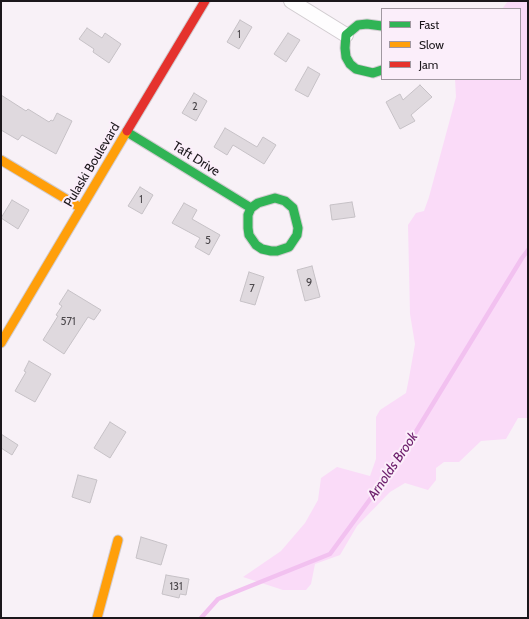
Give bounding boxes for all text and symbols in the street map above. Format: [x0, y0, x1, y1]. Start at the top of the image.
legend [381, 8, 521, 80]
text: Fast [419, 17, 439, 32]
house number: 1 [237, 28, 241, 42]
text: Slow [419, 37, 444, 52]
text: Jam [419, 57, 438, 72]
house number: 2 [192, 100, 198, 114]
street label: Pulaski Boulevard [61, 120, 123, 210]
street label: Taft Drive [169, 138, 223, 180]
house number: 1 [139, 193, 143, 207]
house number: 5 [205, 234, 211, 248]
house number: 9 [306, 276, 312, 290]
house number: 7 [249, 282, 255, 296]
house number: 571 [60, 315, 76, 329]
water label: Arnolds Brook [364, 429, 422, 503]
house number: 131 [169, 580, 183, 594]

